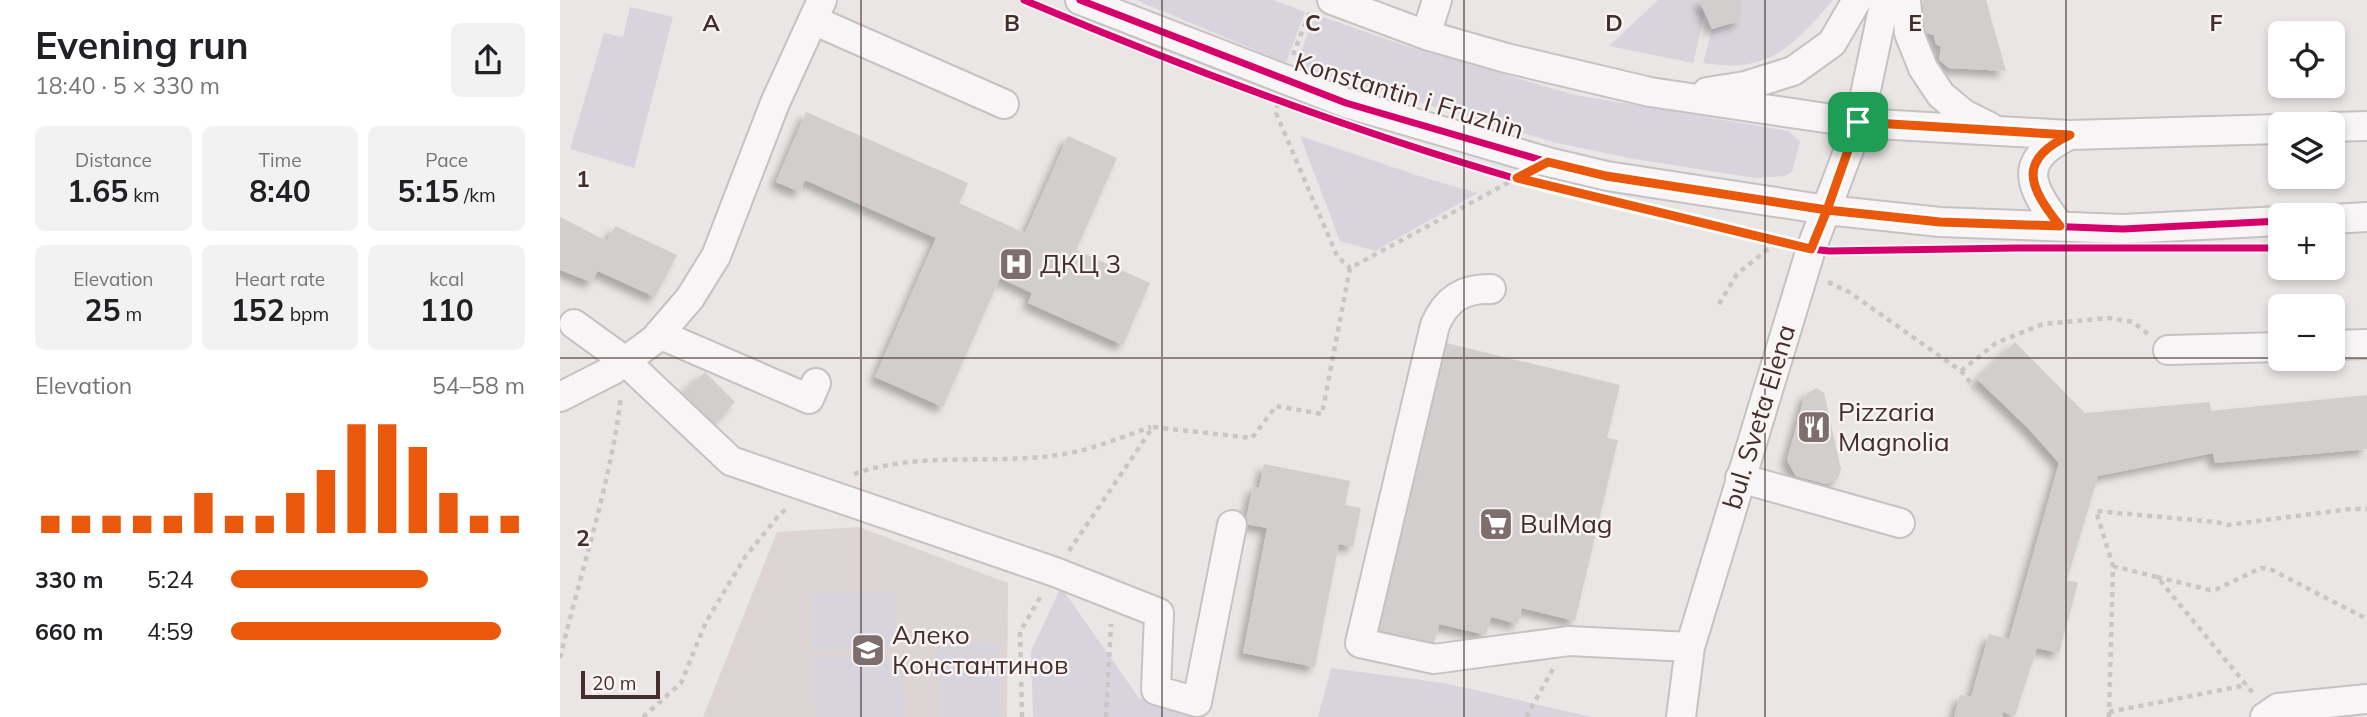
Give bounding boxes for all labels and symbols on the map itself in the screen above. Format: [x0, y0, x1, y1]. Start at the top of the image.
text: A [702, 8, 720, 37]
text: B [1004, 8, 1020, 37]
text: C [1305, 8, 1321, 37]
text: D [1605, 8, 1623, 37]
text: E [1908, 8, 1922, 37]
text: F [2209, 8, 2223, 37]
street label: Konstantin i Fruzhin [1290, 45, 1528, 146]
pin [1828, 92, 1888, 152]
text: 1 [576, 164, 590, 193]
hospital icon: ДКЦ 3 [997, 245, 1035, 283]
place label: ДКЦ 3 [1040, 247, 1121, 280]
street label: bul. Sveta Elena [1715, 321, 1802, 513]
place label: Pizzaria Magnolia [1838, 395, 1950, 458]
restaurant icon: Pizzaria Magnolia [1795, 408, 1833, 446]
supermarket icon: BulMag [1477, 505, 1515, 543]
place label: BulMag [1520, 507, 1612, 540]
text: 2 [576, 523, 590, 552]
place label: Алеко Константинов [892, 618, 1068, 681]
school or university icon: Алеко Константинов [849, 631, 887, 669]
scale bar [581, 668, 660, 700]

